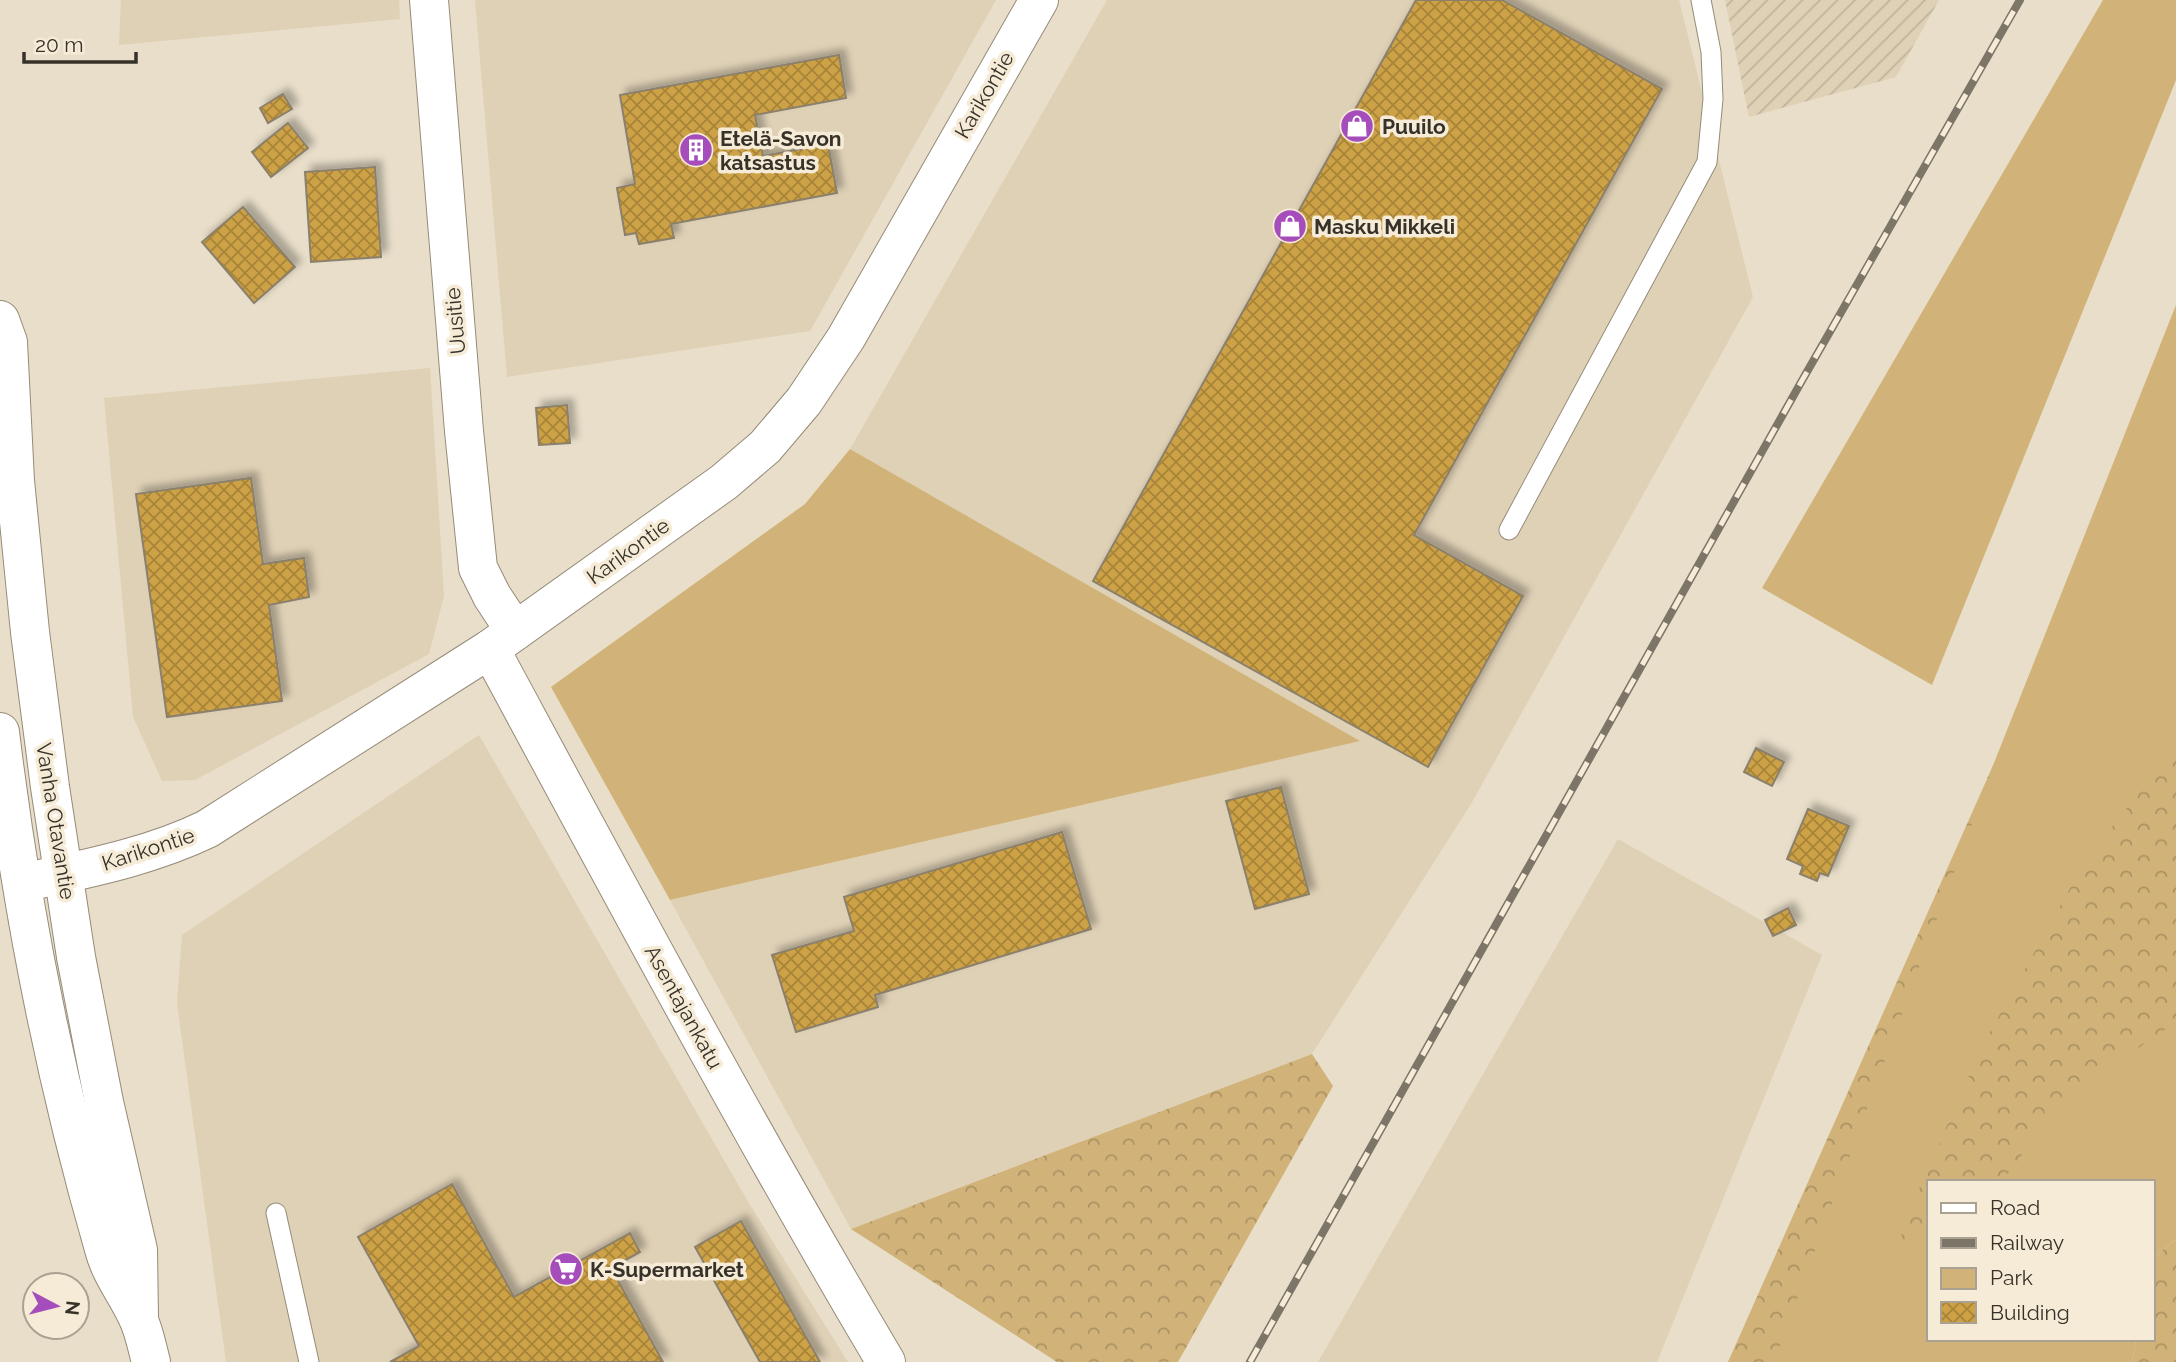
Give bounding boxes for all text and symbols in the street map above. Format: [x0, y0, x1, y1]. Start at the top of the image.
scale bar [24, 21, 136, 65]
text: 20 m [35, 32, 83, 57]
street label: Karikontie [949, 47, 1019, 143]
shop icon: Puuilo [1338, 107, 1376, 145]
place label: Puuilo [1382, 114, 1446, 139]
place label: Etelä-Savon katsastus [720, 126, 842, 175]
building icon: Etelä-Savon katsastus [677, 131, 715, 169]
shop icon: Masku Mikkeli [1271, 207, 1309, 245]
place label: Masku Mikkeli [1314, 214, 1455, 239]
street label: Uusitie [440, 287, 470, 355]
street label: Karikontie [582, 513, 674, 589]
street label: Vanha Otavantie [31, 741, 81, 901]
street label: Karikontie [98, 822, 198, 876]
street label: Asentajankatu [640, 941, 728, 1073]
legend [1927, 1180, 2155, 1341]
text: Road [1990, 1195, 2040, 1220]
text: Railway [1990, 1230, 2064, 1255]
supermarket icon: K-Supermarket [547, 1250, 585, 1288]
place label: K-Supermarket [590, 1257, 744, 1282]
text: Park [1990, 1265, 2033, 1290]
north arrow [21, 1271, 91, 1341]
text: N [61, 1300, 85, 1317]
text: Building [1990, 1300, 2070, 1325]

